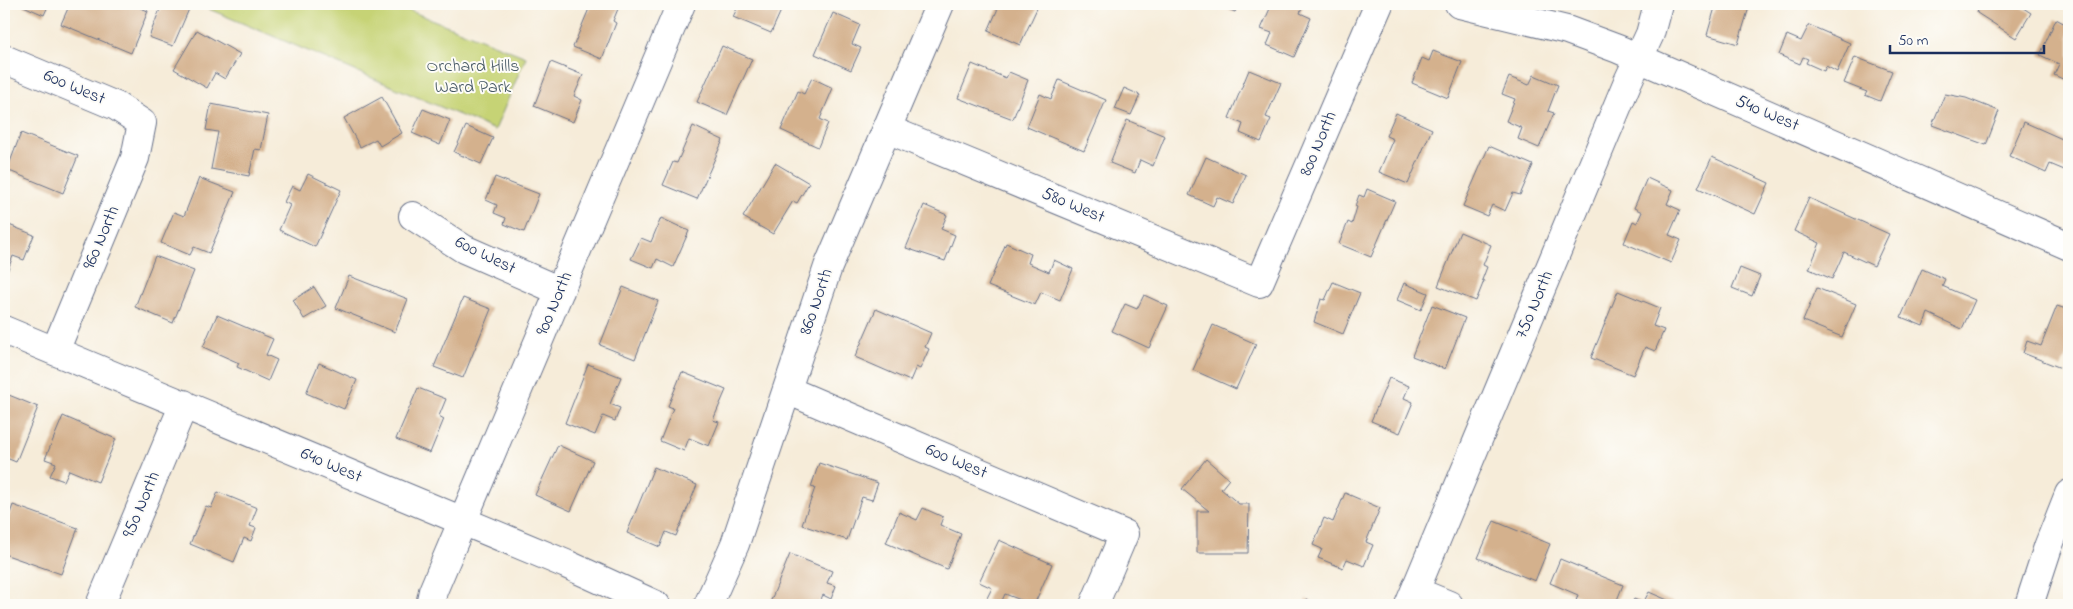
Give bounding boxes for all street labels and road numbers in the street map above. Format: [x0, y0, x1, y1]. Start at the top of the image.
street label: 600 West [39, 63, 109, 113]
street label: 540 West [1731, 89, 1803, 139]
street label: 800 North [1294, 107, 1344, 181]
street label: 580 West [1037, 181, 1109, 231]
street label: 960 North [77, 202, 127, 274]
street label: 600 West [450, 230, 520, 282]
street label: 860 North [794, 265, 840, 339]
street label: 750 North [1509, 267, 1561, 343]
street label: 900 North [530, 268, 580, 340]
street label: 600 West [921, 437, 991, 487]
street label: 640 West [296, 441, 366, 491]
street label: 950 North [116, 468, 168, 542]

